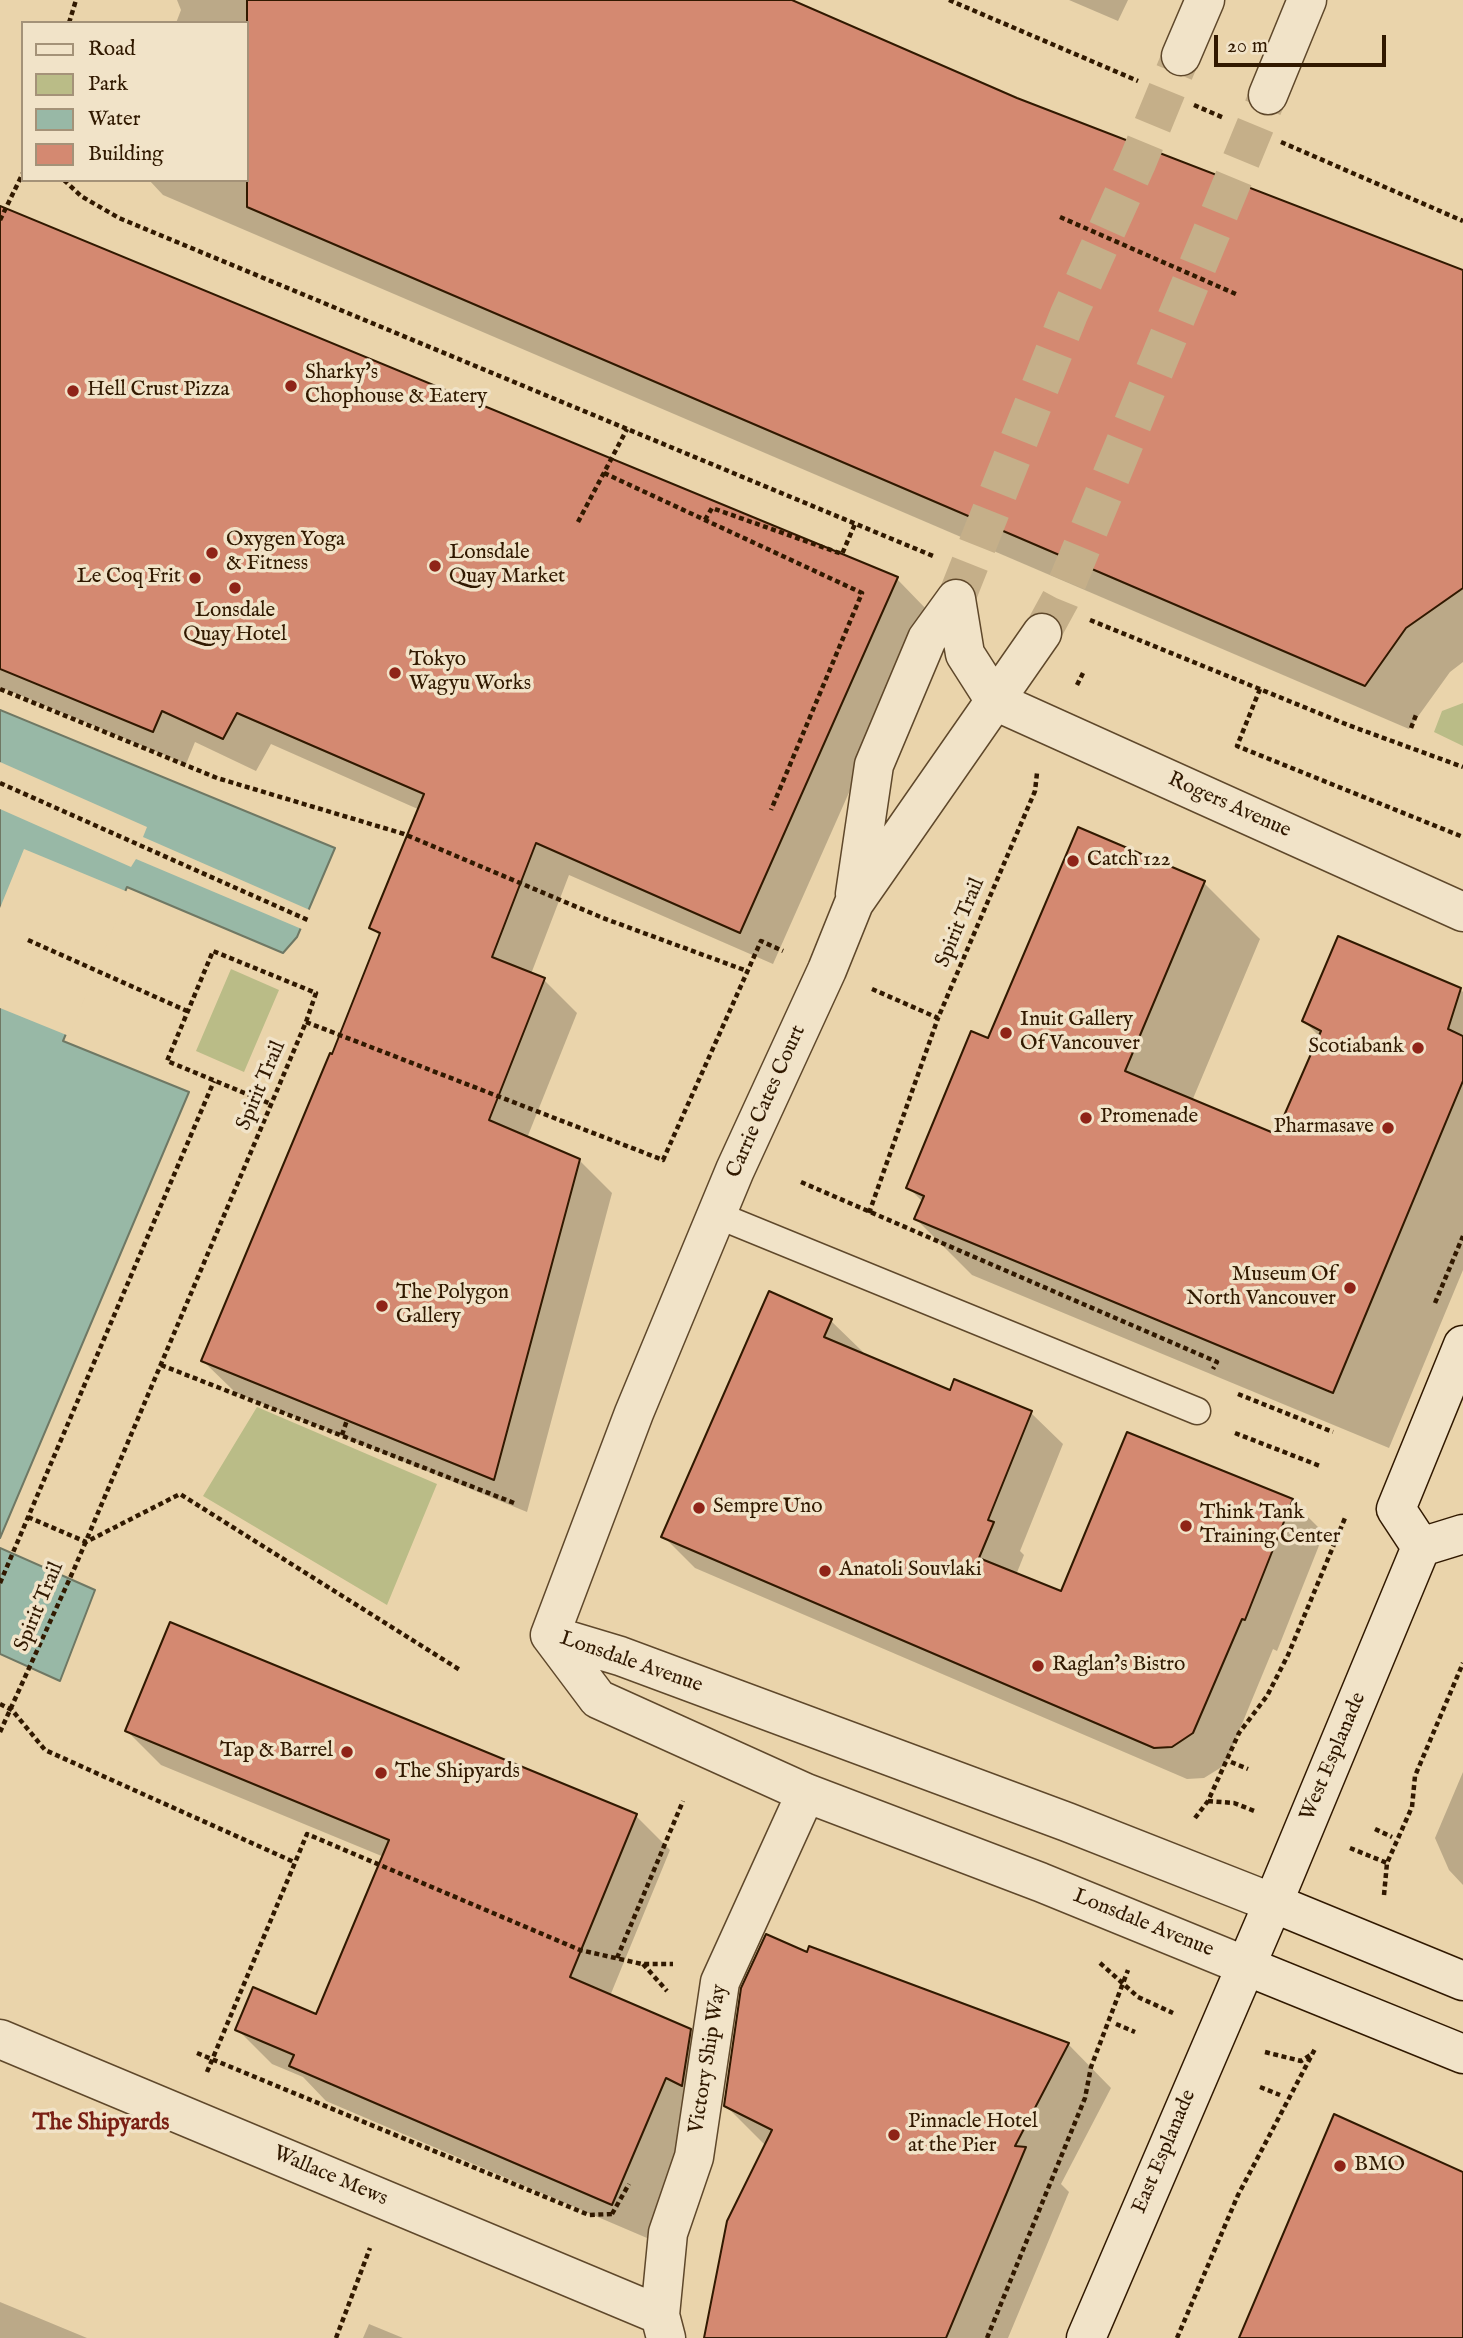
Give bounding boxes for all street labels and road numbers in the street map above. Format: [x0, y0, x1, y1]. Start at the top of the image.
street label: Rogers Avenue [1164, 768, 1294, 844]
street label: Spirit Trail [931, 875, 991, 971]
street label: Carrie Cates Court [722, 1022, 812, 1182]
street label: Spirit Trail [232, 1038, 292, 1134]
street label: Spirit Trail [10, 1559, 70, 1655]
street label: Lonsdale Avenue [556, 1627, 706, 1699]
street label: West Esplanade [1296, 1689, 1372, 1825]
street label: Lonsdale Avenue [1069, 1884, 1217, 1964]
street label: Victory Ship Way [685, 1983, 733, 2135]
street label: East Esplanade [1128, 2086, 1202, 2218]
street label: Wallace Mews [269, 2142, 391, 2212]

